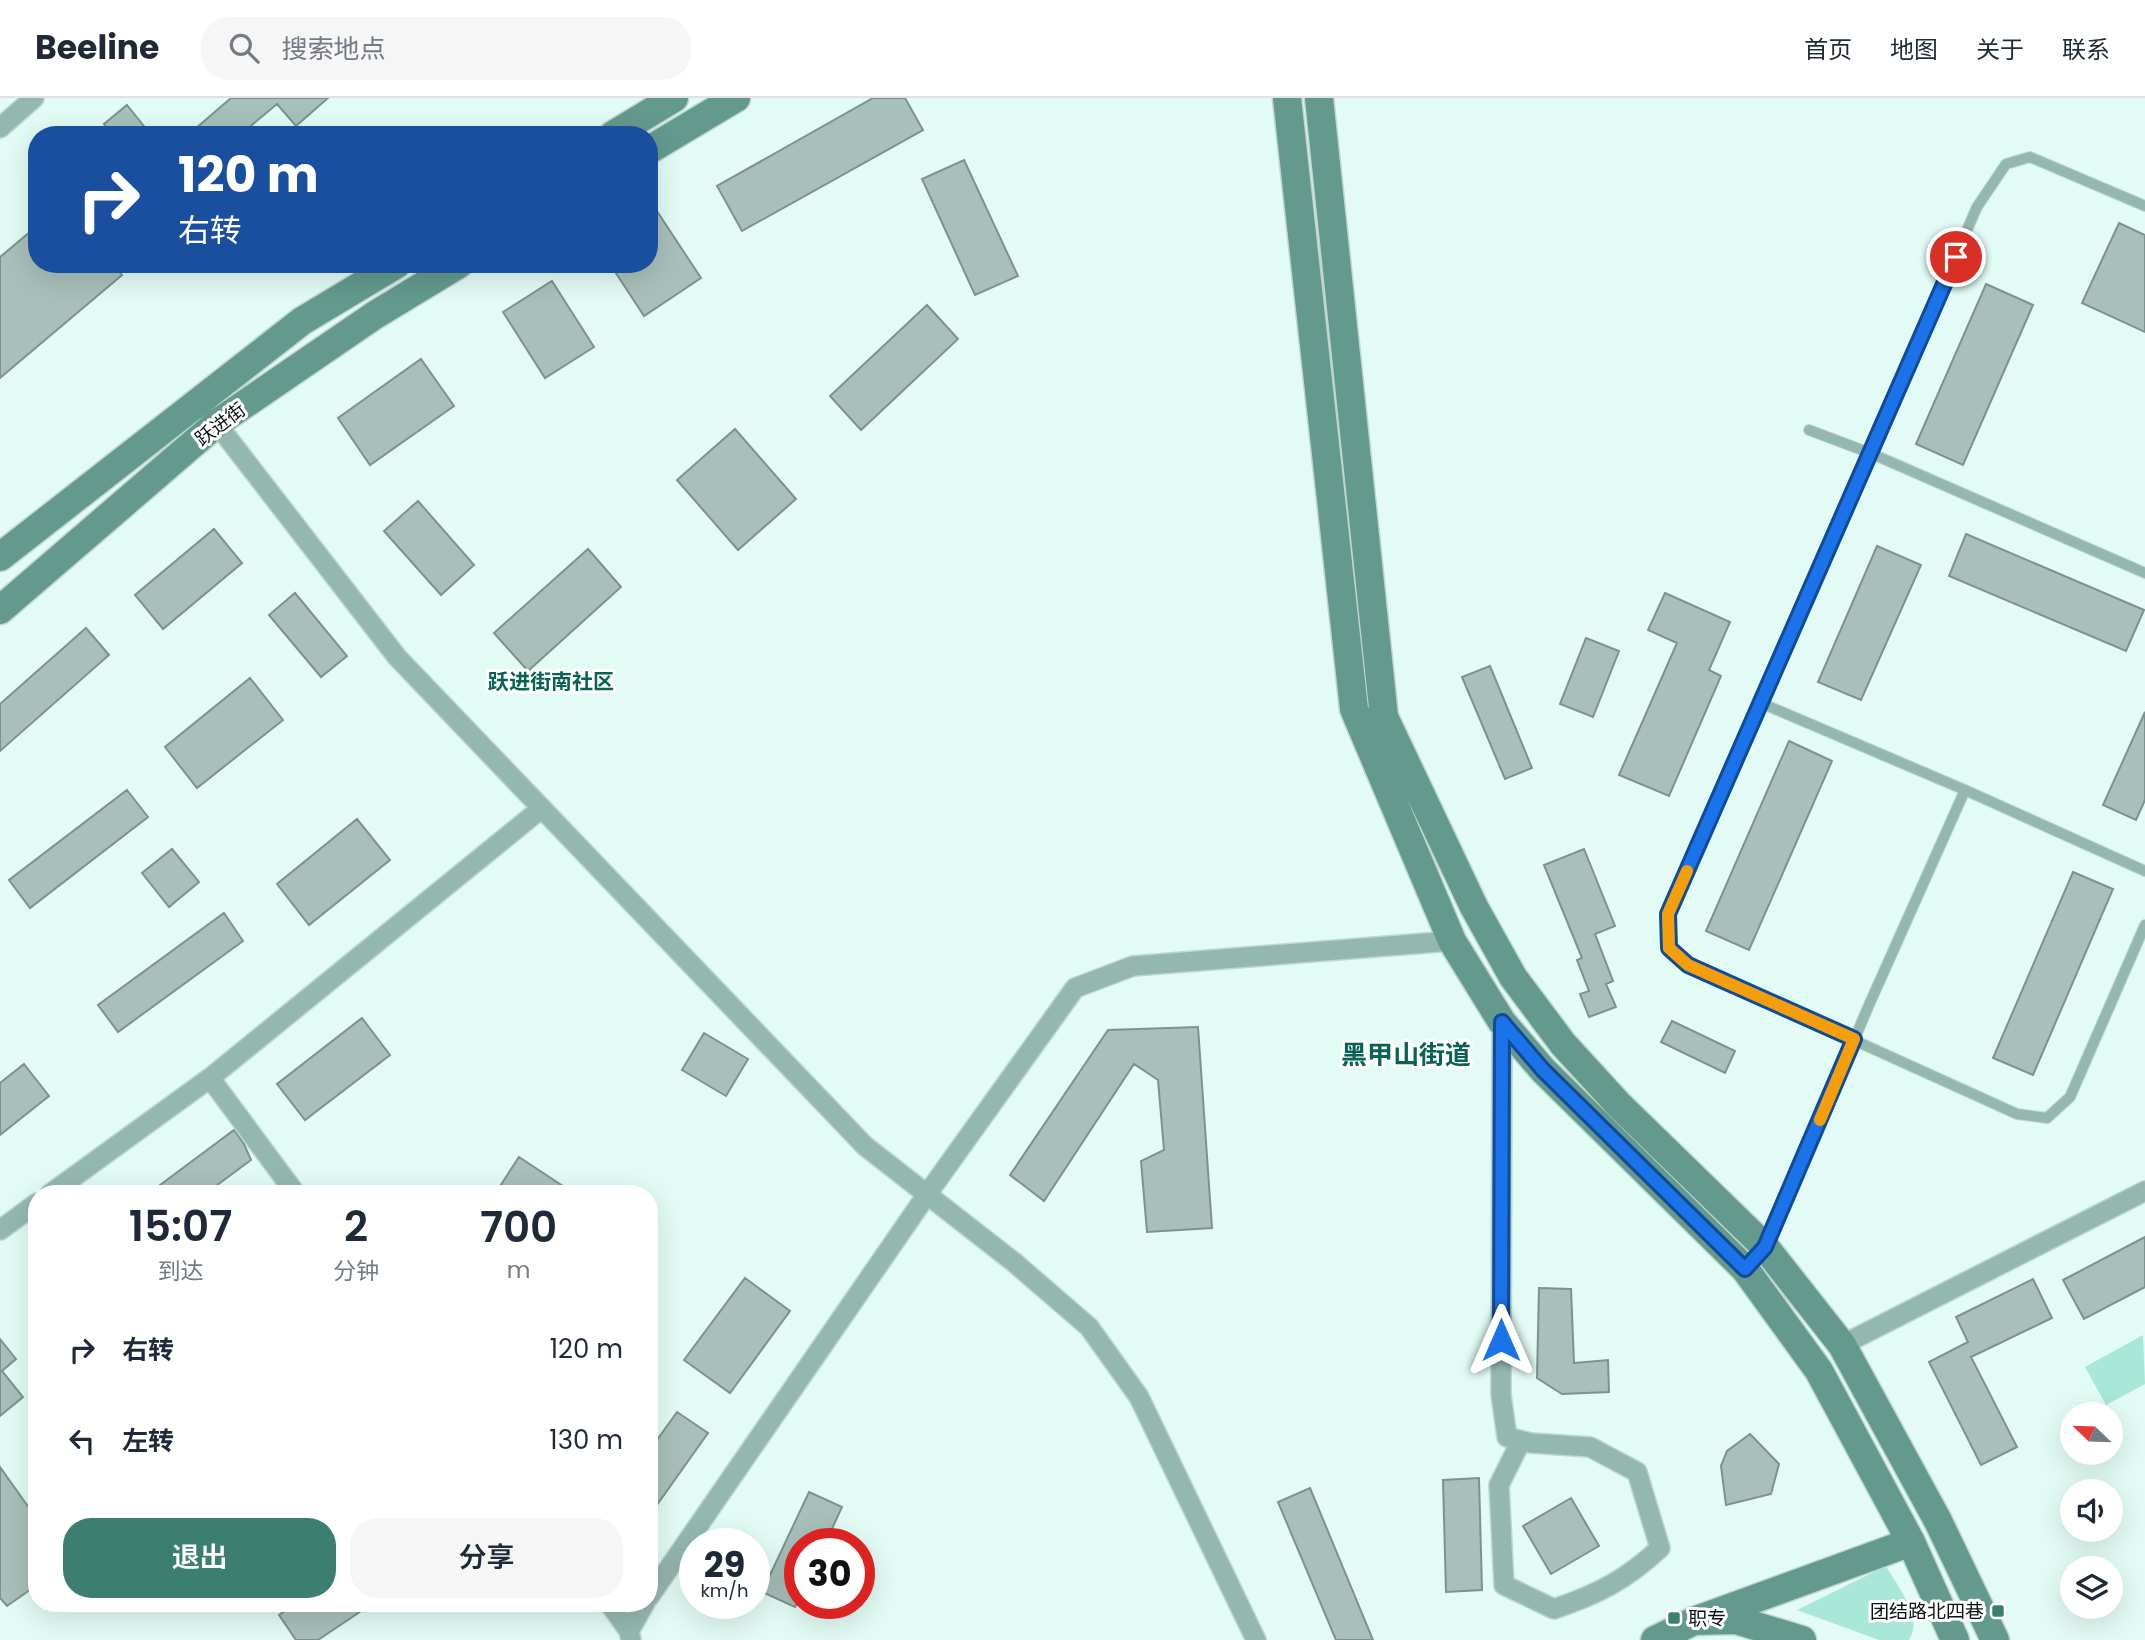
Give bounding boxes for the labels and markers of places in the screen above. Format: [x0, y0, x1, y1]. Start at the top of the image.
pin [1926, 227, 1986, 287]
place label: 团结路北四巷 [1870, 1598, 1984, 1625]
marker: 团结路北四巷 [1990, 1603, 2006, 1619]
place label: 职专 [1688, 1605, 1726, 1632]
marker: 职专 [1666, 1610, 1682, 1626]

